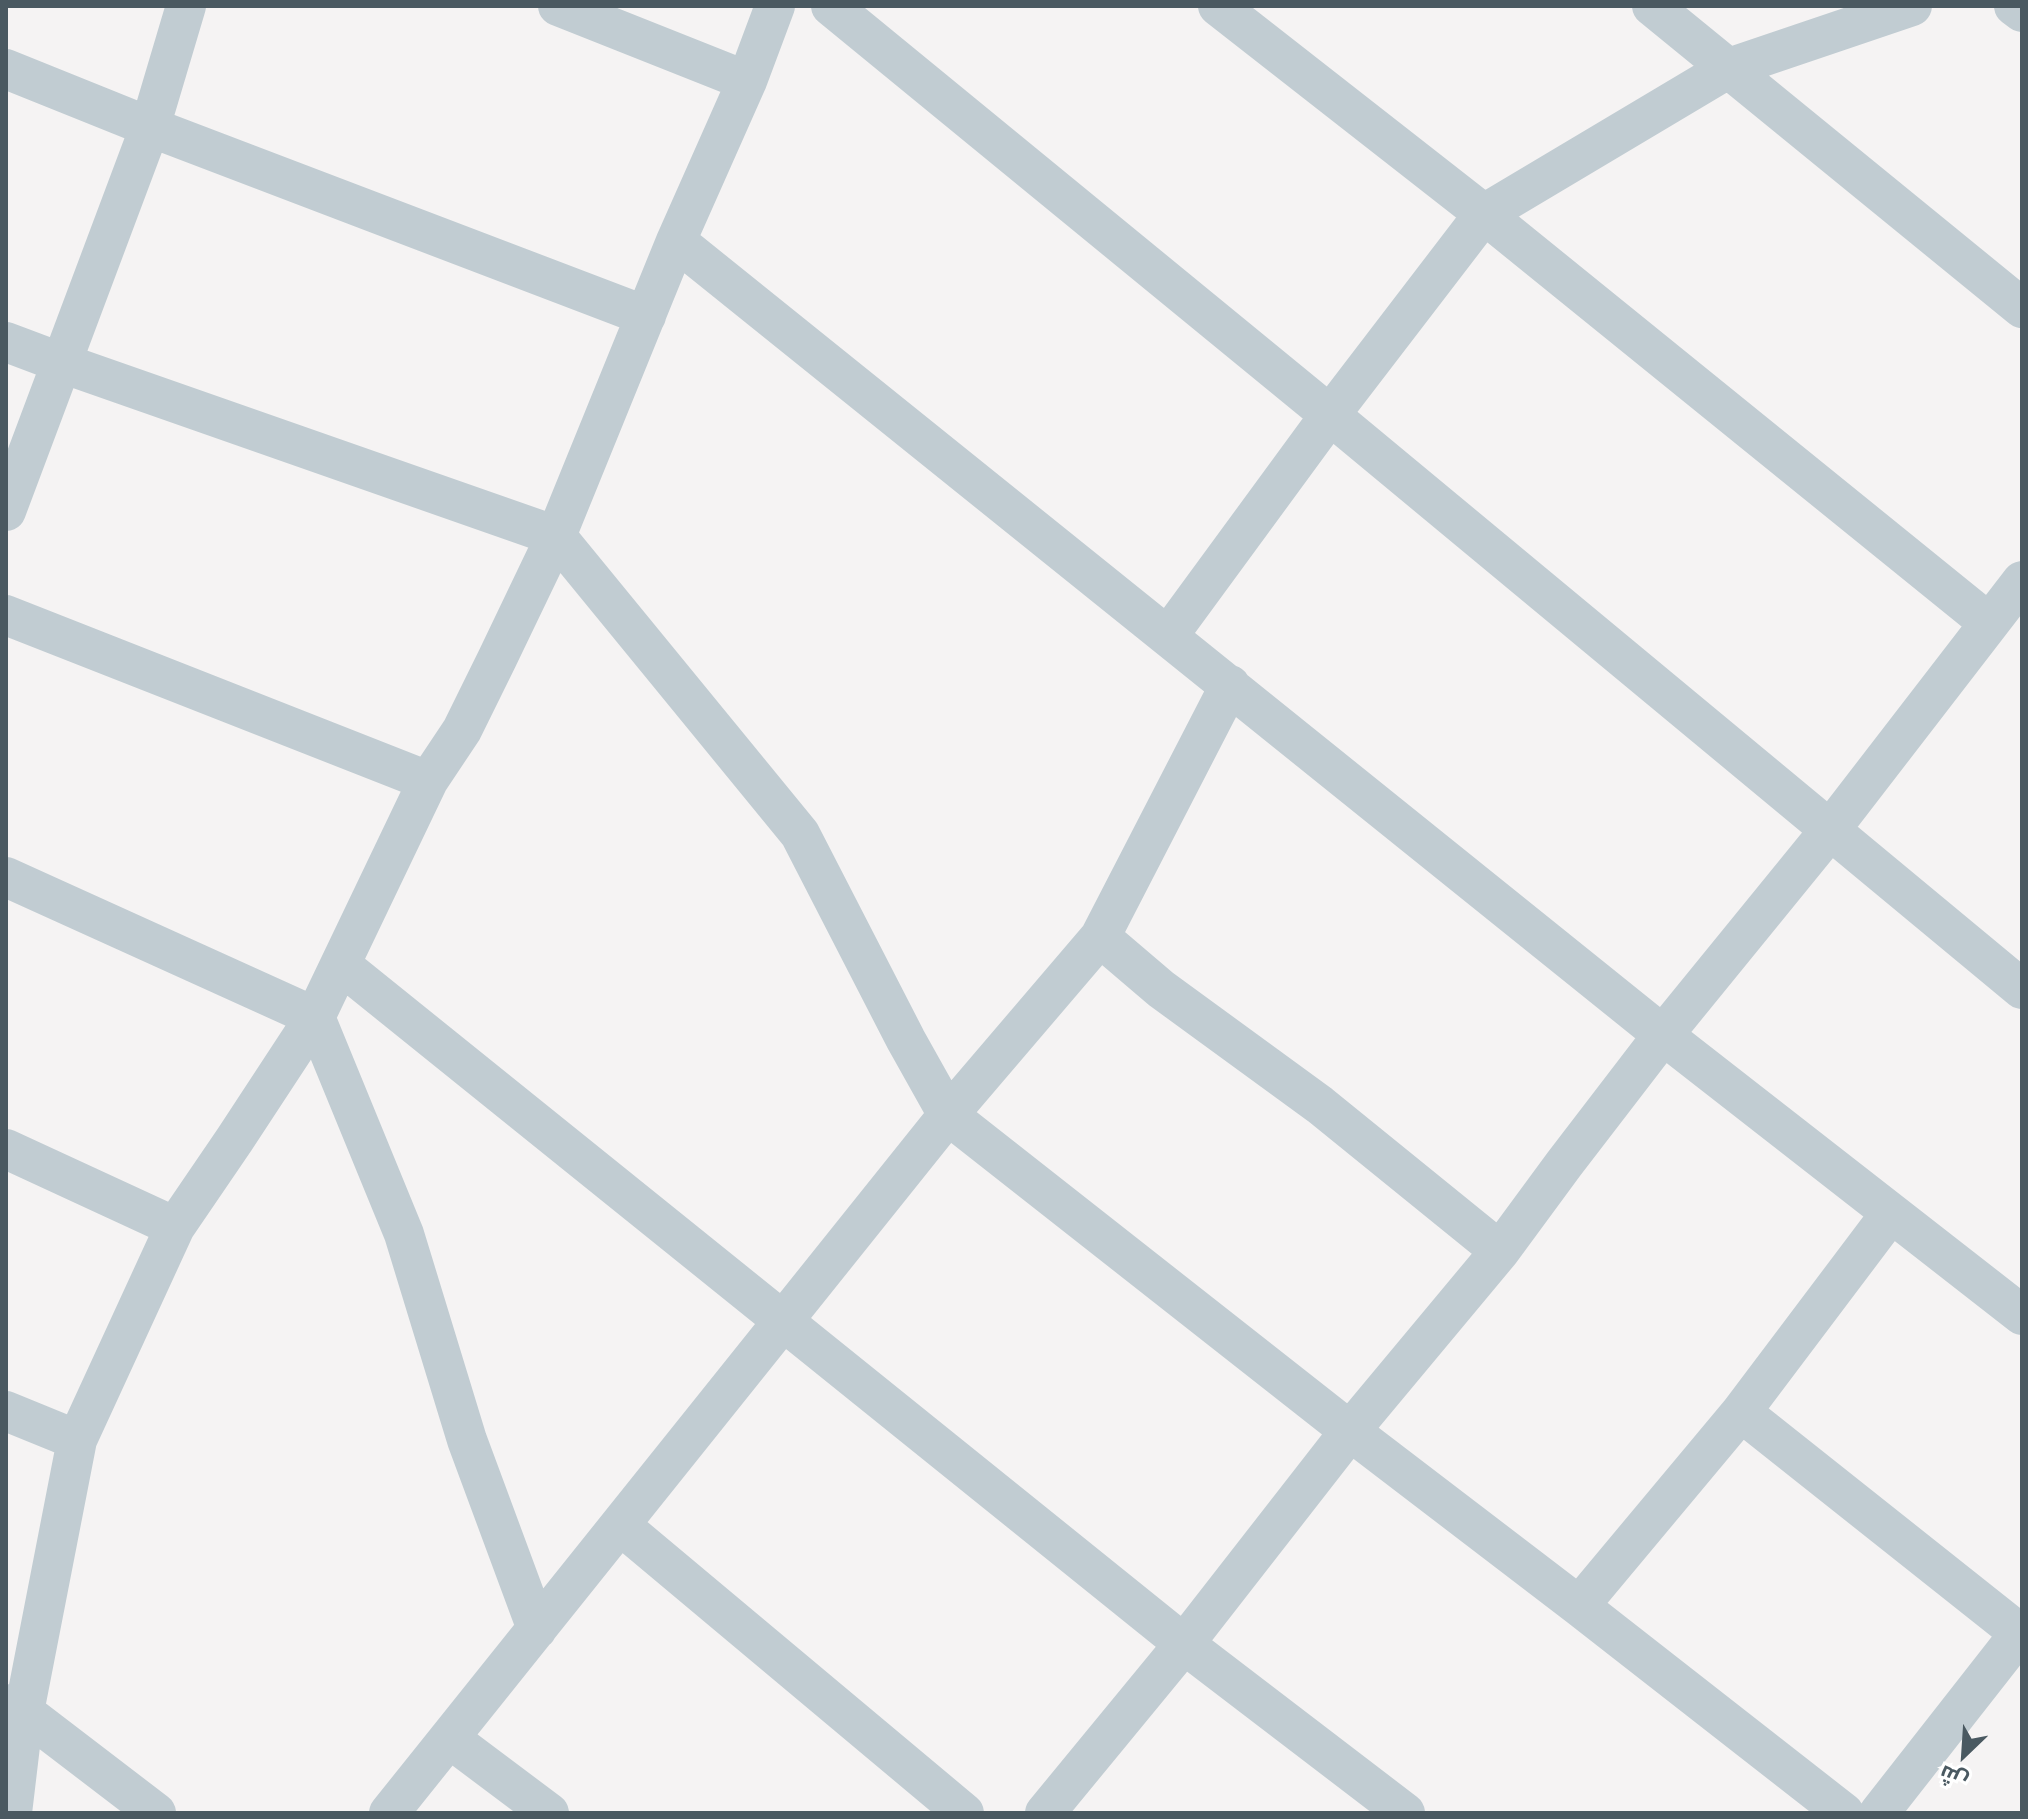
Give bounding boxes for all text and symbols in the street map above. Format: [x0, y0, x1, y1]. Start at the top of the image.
north arrow [1924, 1715, 2004, 1795]
text: ش [1935, 1757, 1973, 1796]

